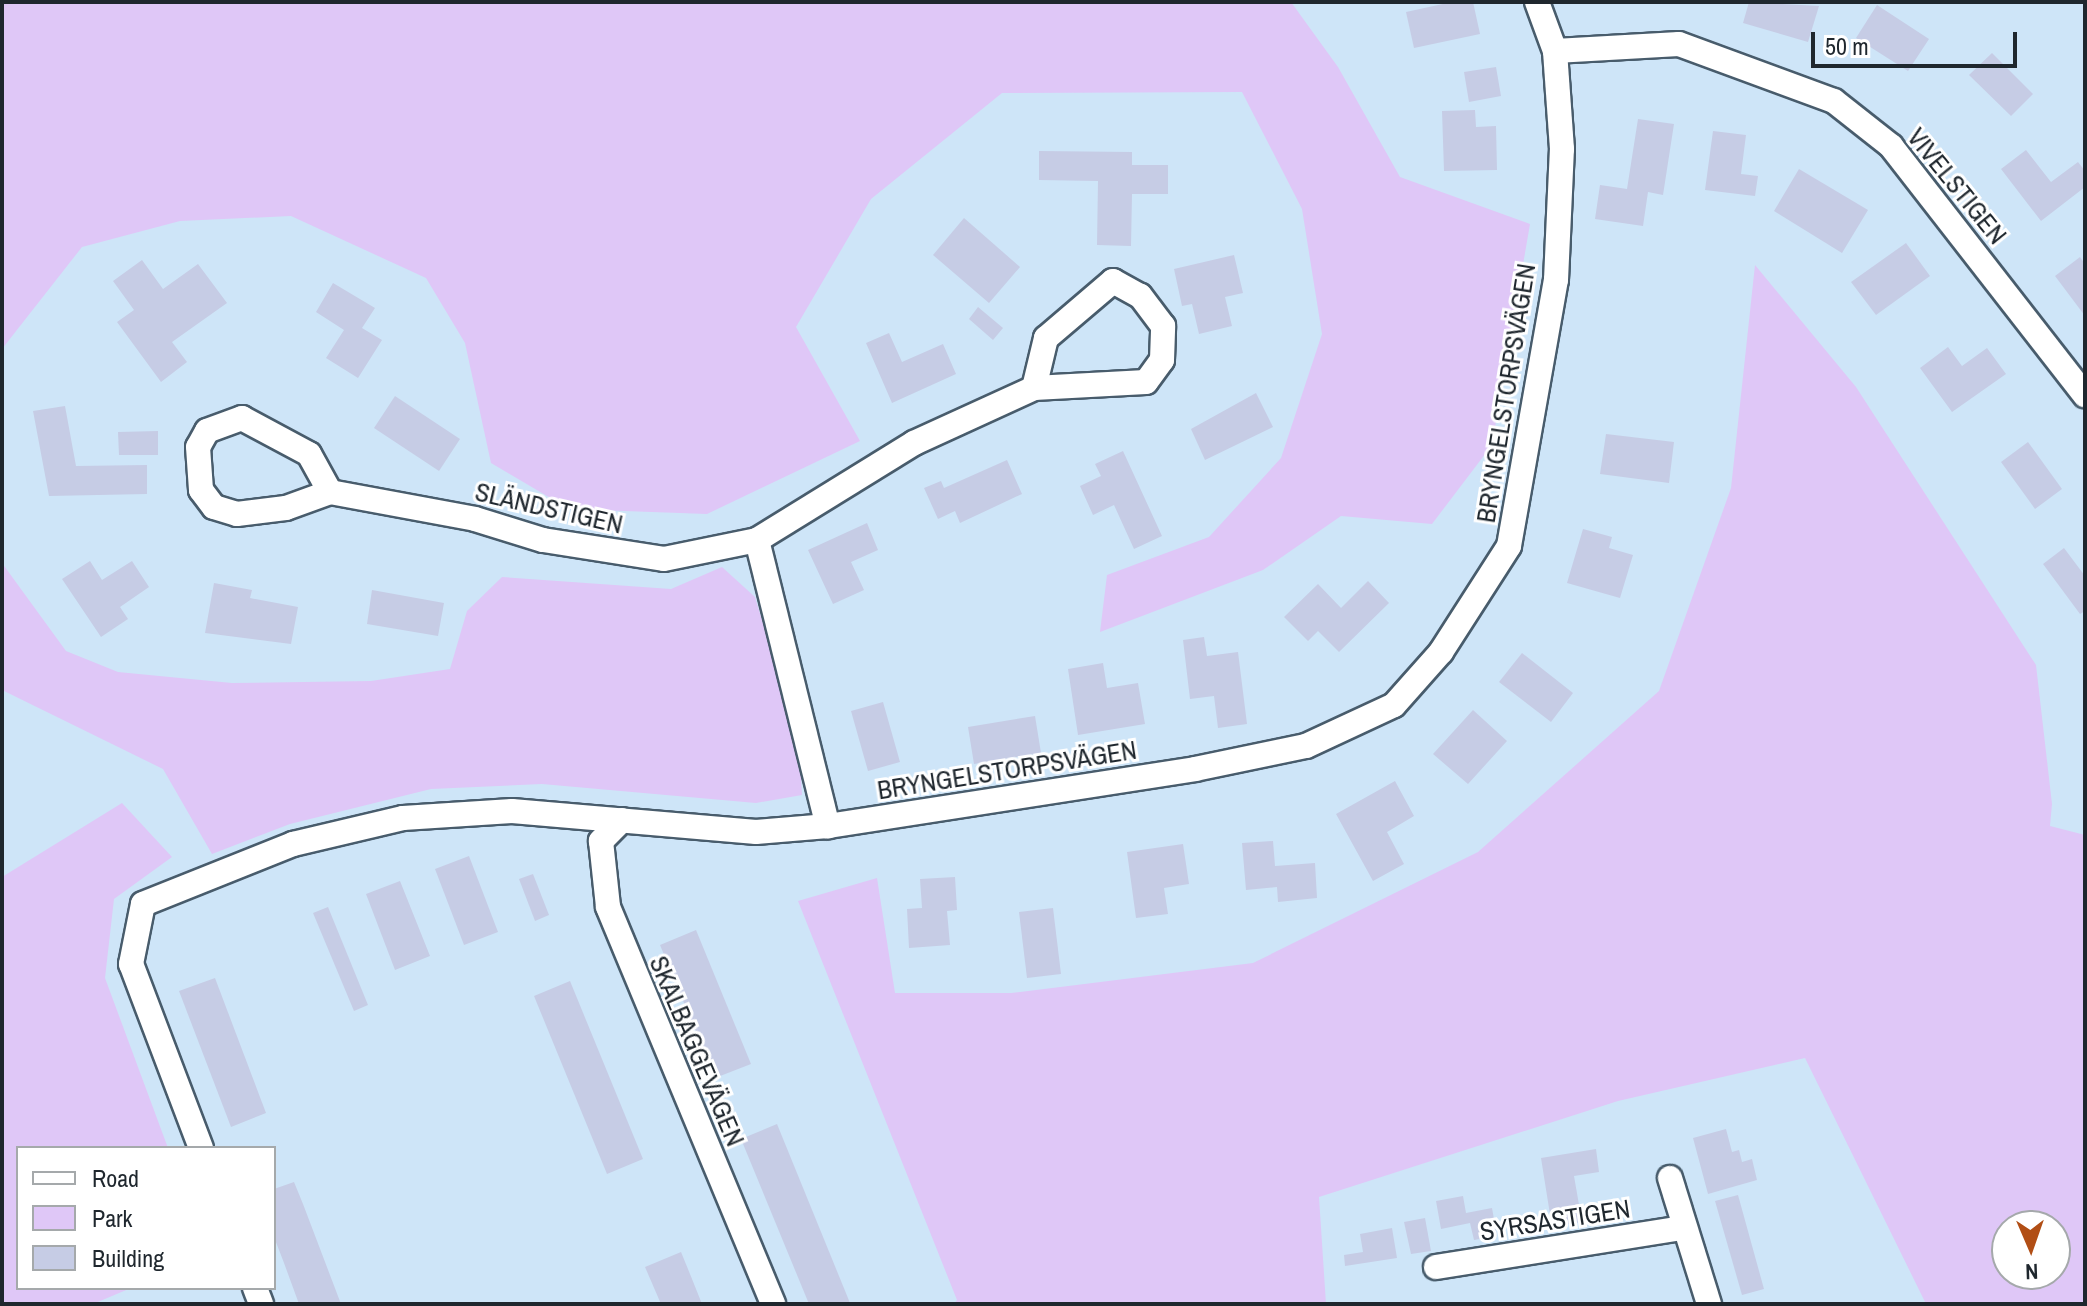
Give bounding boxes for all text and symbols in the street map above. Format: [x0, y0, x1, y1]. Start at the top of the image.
scale bar [1815, 16, 2021, 66]
text: 50 m [1825, 30, 1869, 62]
street label: VIVELSTIGEN [1901, 122, 2013, 250]
street label: BRYNGELSTORPSVÄGEN [1470, 261, 1542, 525]
street label: SLÄNDSTIGEN [472, 476, 626, 540]
street label: BRYNGELSTORPSVÄGEN [875, 734, 1139, 806]
street label: SKALBAGGEVÄGEN [643, 951, 751, 1151]
legend [16, 1146, 276, 1290]
text: Road [92, 1162, 139, 1194]
street label: SYRSASTIGEN [1478, 1193, 1632, 1247]
text: Park [92, 1202, 132, 1234]
north arrow [1991, 1210, 2071, 1290]
text: Building [92, 1242, 164, 1274]
text: N [2025, 1257, 2039, 1287]

